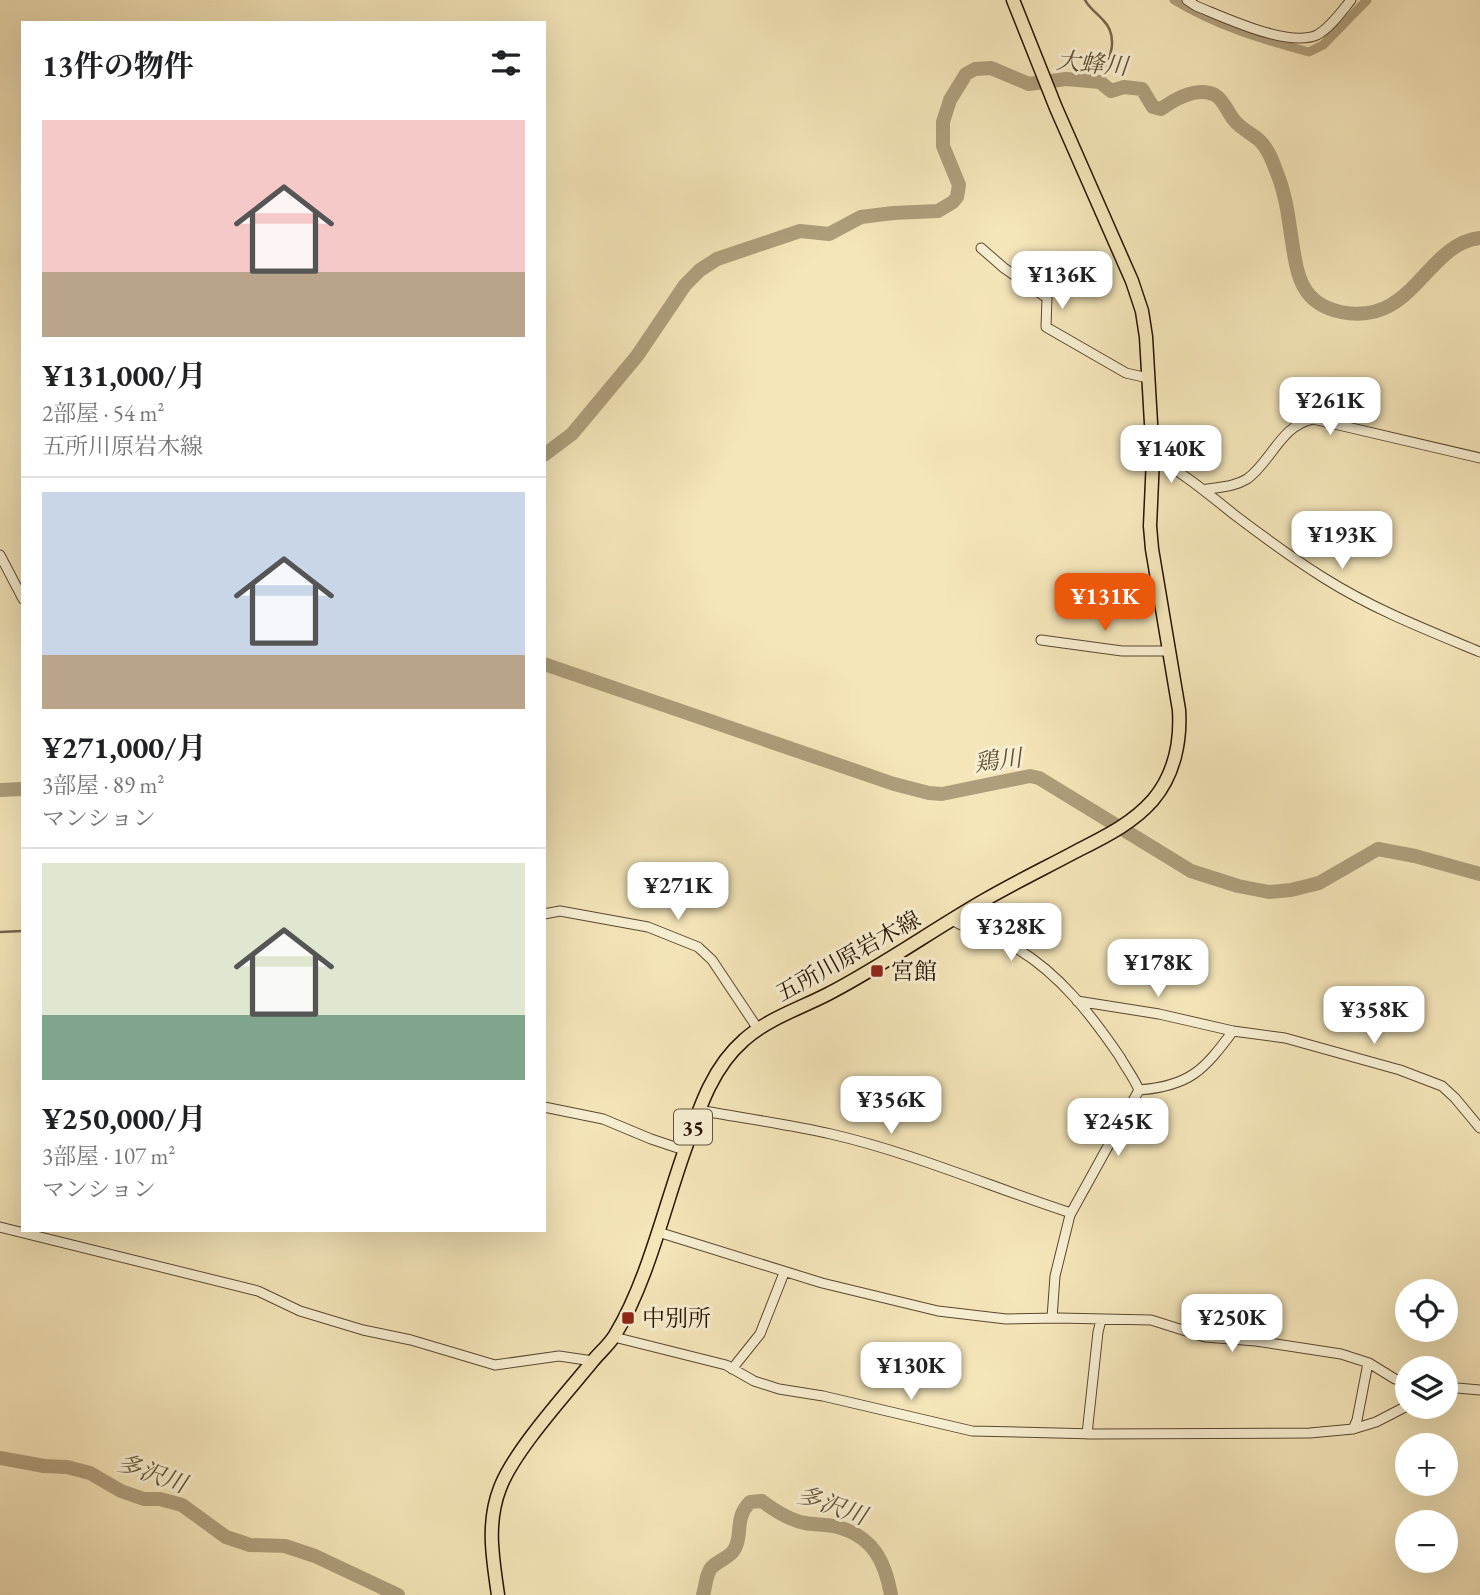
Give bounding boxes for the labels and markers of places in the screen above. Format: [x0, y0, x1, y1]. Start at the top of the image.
pin: ¥136K [1013, 252, 1111, 311]
pin: ¥261K [1281, 378, 1379, 437]
pin: ¥140K [1122, 426, 1220, 485]
pin: ¥193K [1293, 512, 1391, 571]
pin: ¥131K [1056, 574, 1154, 633]
pin: ¥271K [629, 862, 727, 922]
pin: ¥328K [962, 904, 1060, 963]
pin: ¥178K [1109, 940, 1207, 999]
place label: 宮館 [891, 956, 937, 986]
marker: 宮館 [869, 963, 885, 979]
pin: ¥358K [1325, 986, 1423, 1046]
pin: ¥356K [842, 1076, 940, 1136]
pin: ¥245K [1069, 1098, 1167, 1158]
pin: ¥250K [1183, 1294, 1281, 1354]
place label: 中別所 [642, 1303, 711, 1333]
marker: 中別所 [620, 1310, 636, 1326]
pin: ¥130K [862, 1342, 960, 1402]

